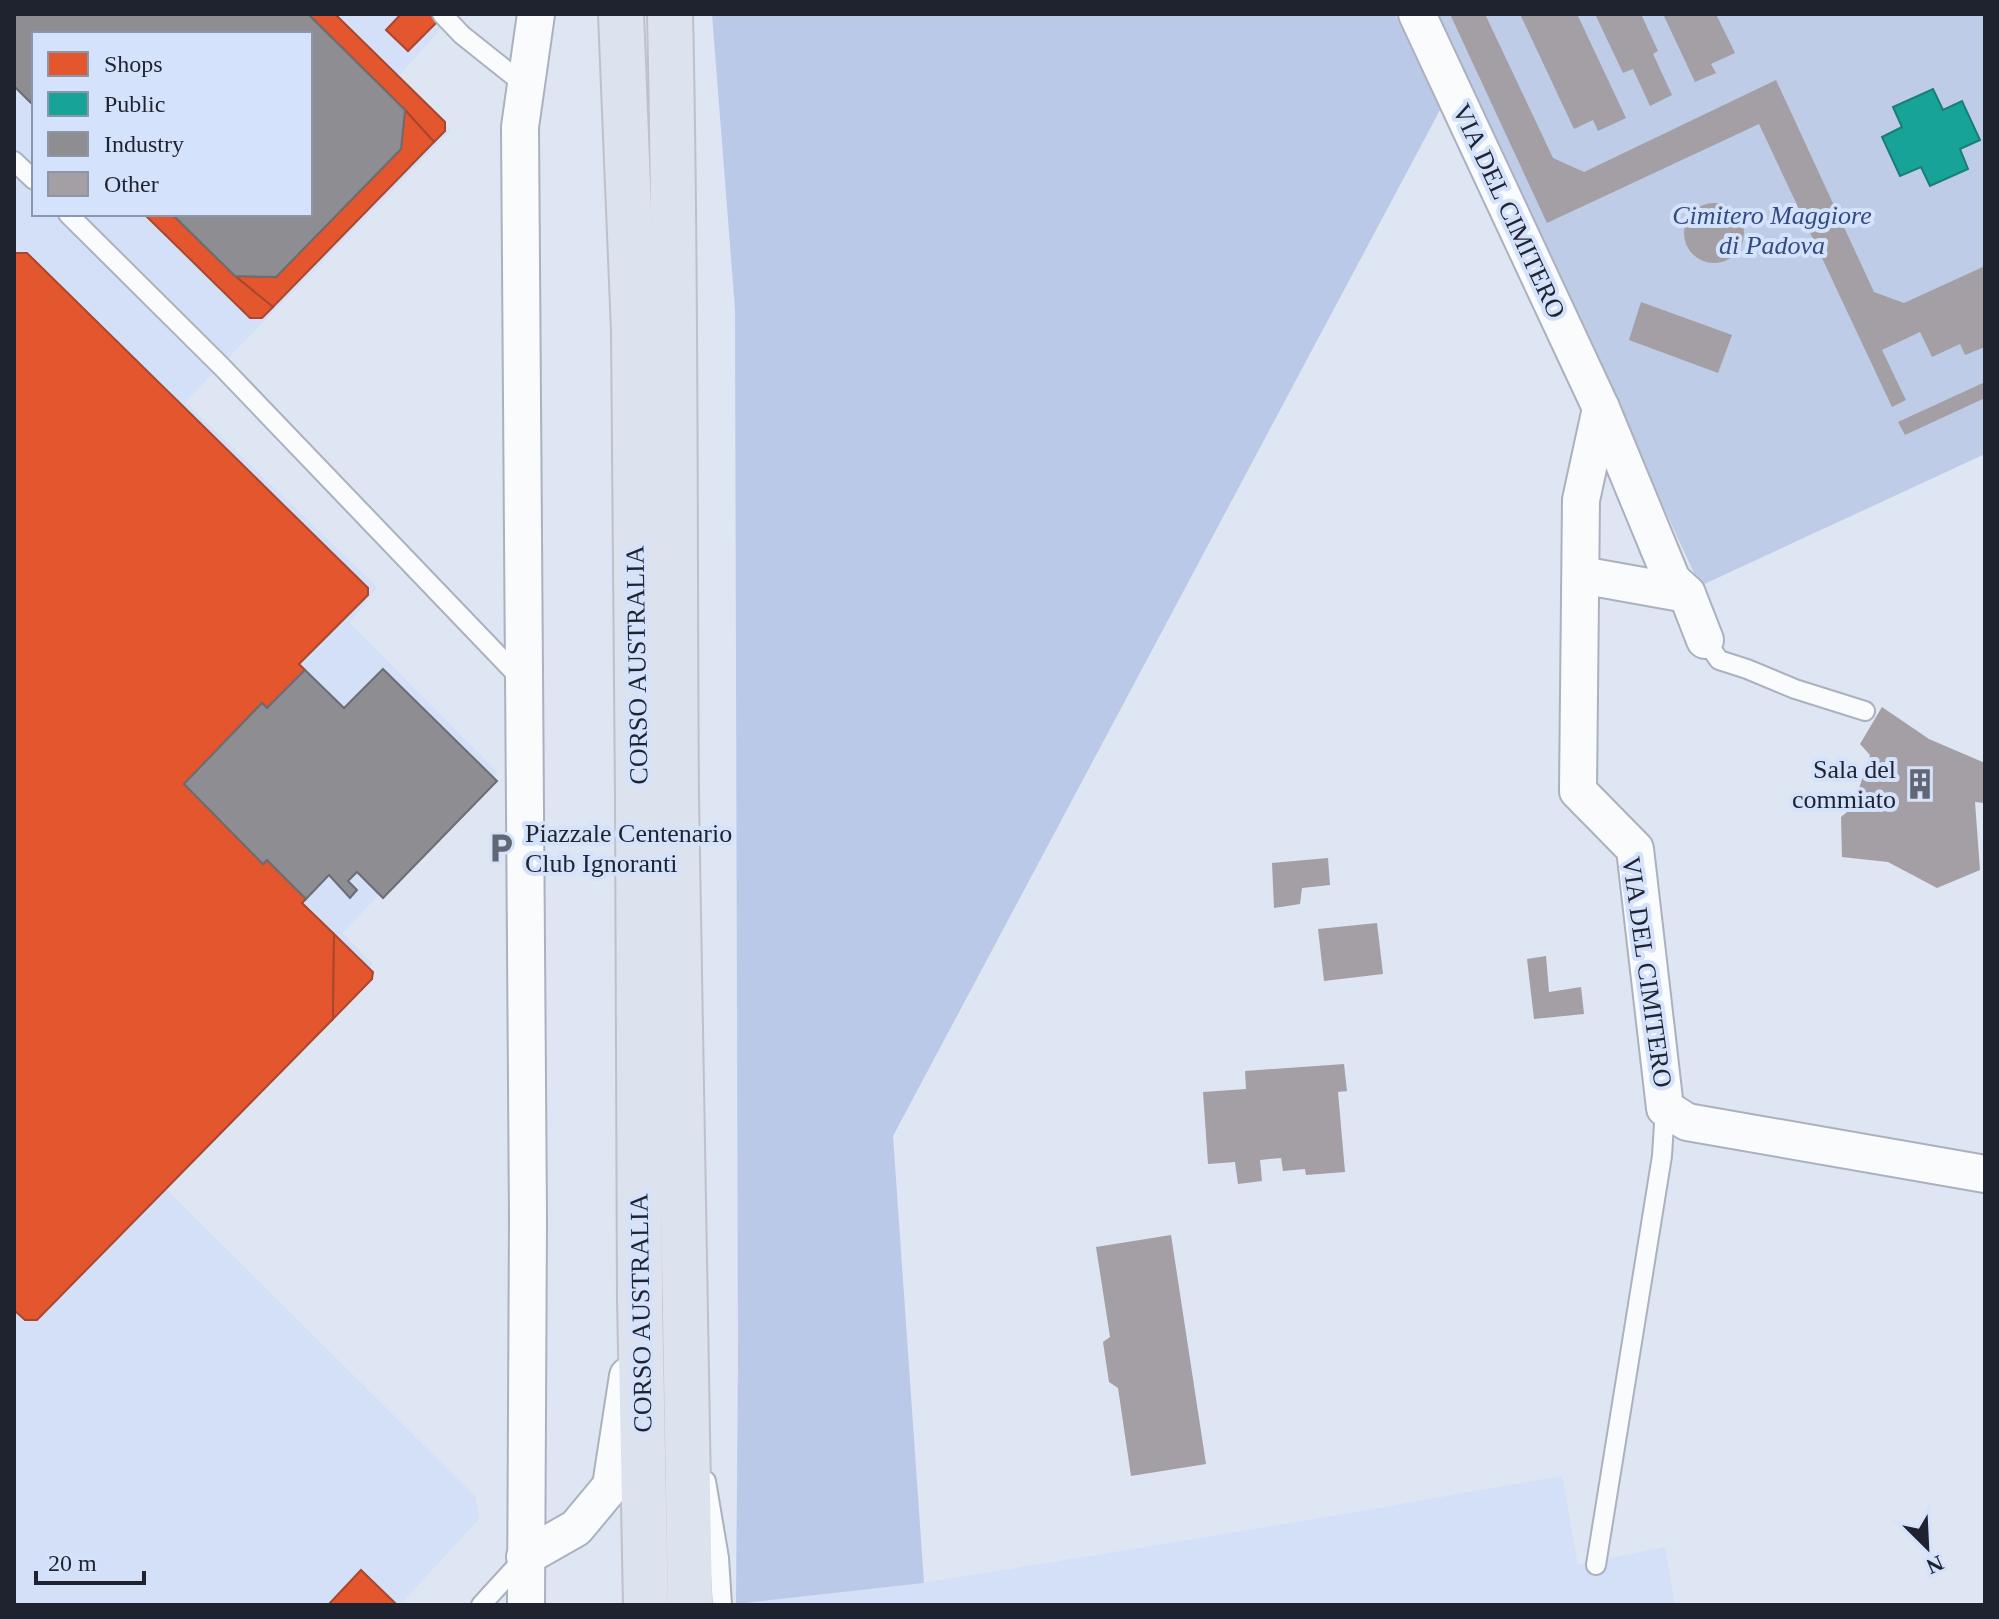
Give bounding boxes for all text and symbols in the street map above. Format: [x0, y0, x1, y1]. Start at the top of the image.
legend [32, 32, 312, 216]
text: Shops [104, 51, 163, 77]
text: Public [104, 91, 165, 117]
street label: VIA DEL CIMITERO [1447, 99, 1571, 323]
text: Industry [104, 131, 184, 157]
text: Other [104, 171, 159, 197]
park label: Cimitero Maggiore di Padova [1672, 201, 1872, 260]
street label: CORSO AUSTRALIA [620, 545, 654, 785]
place label: Sala del commiato [1792, 755, 1896, 814]
building icon: Sala del commiato [1903, 767, 1937, 801]
place label: Piazzale Centenario Club Ignoranti [525, 819, 732, 878]
parking icon: Piazzale Centenario Club Ignoranti [484, 831, 518, 865]
street label: VIA DEL CIMITERO [1616, 855, 1678, 1089]
street label: CORSO AUSTRALIA [624, 1193, 658, 1433]
north arrow [1887, 1507, 1967, 1587]
scale bar [36, 1535, 144, 1585]
text: 20 m [48, 1550, 97, 1576]
text: N [1922, 1550, 1947, 1580]

